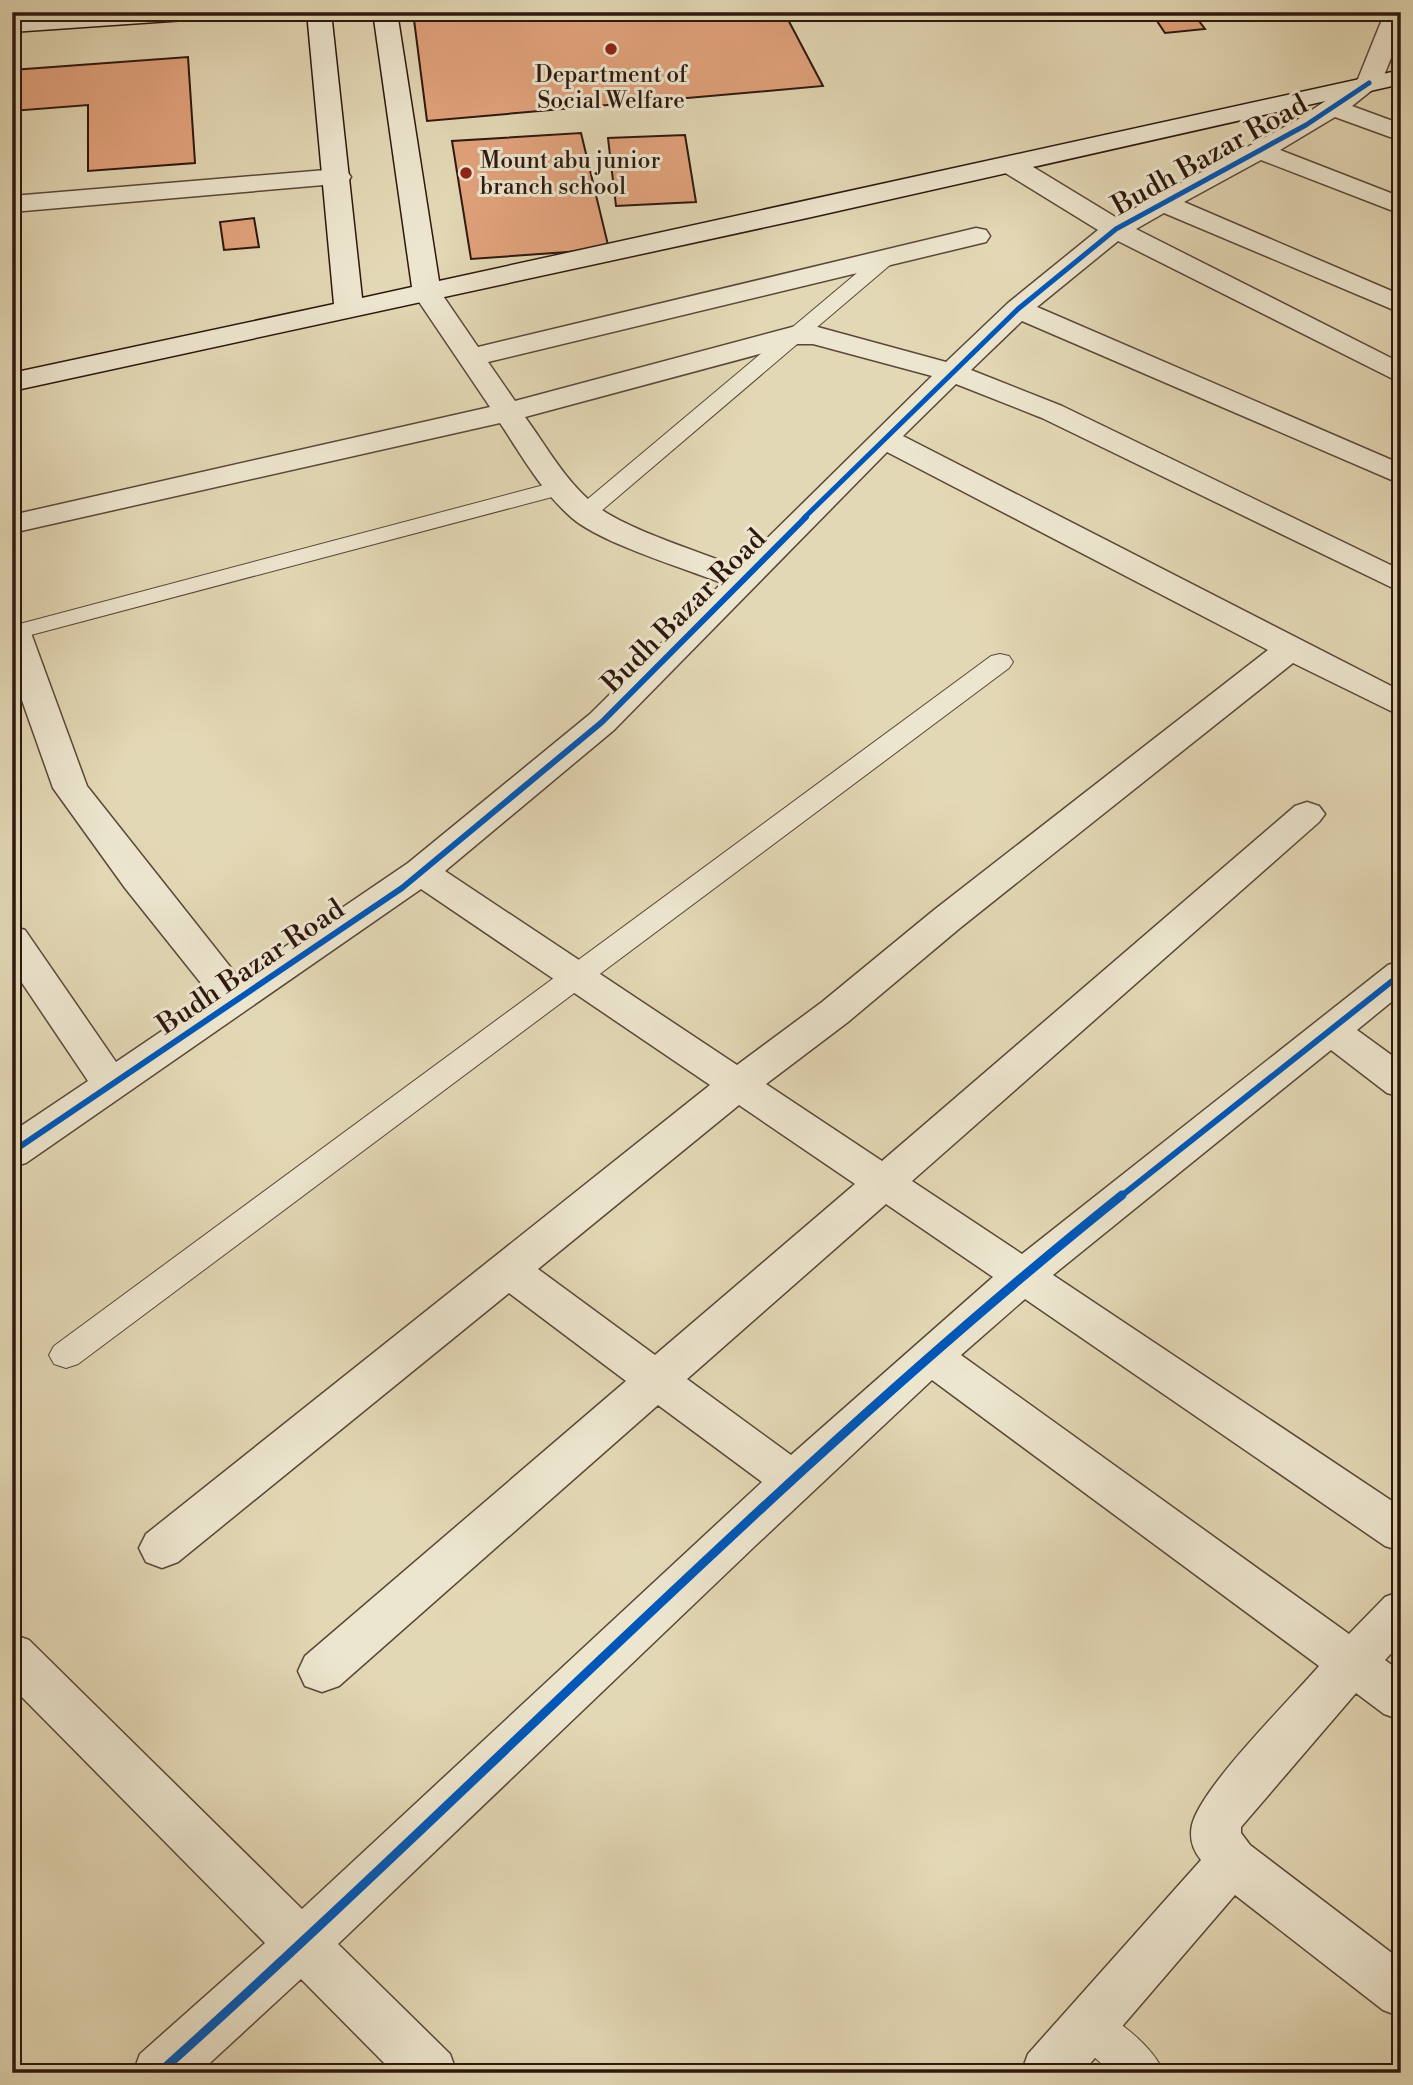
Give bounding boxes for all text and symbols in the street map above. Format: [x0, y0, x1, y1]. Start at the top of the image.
marker: Department of Social Welfare [603, 41, 619, 57]
place label: Department of Social Welfare [535, 61, 689, 115]
street label: Budh Bazar Road [1105, 87, 1314, 224]
place label: Mount abu junior branch school [480, 147, 660, 201]
marker: Mount abu junior branch school [458, 165, 474, 181]
street label: Budh Bazar Road [594, 521, 774, 701]
street label: Budh Bazar Road [150, 892, 351, 1043]

